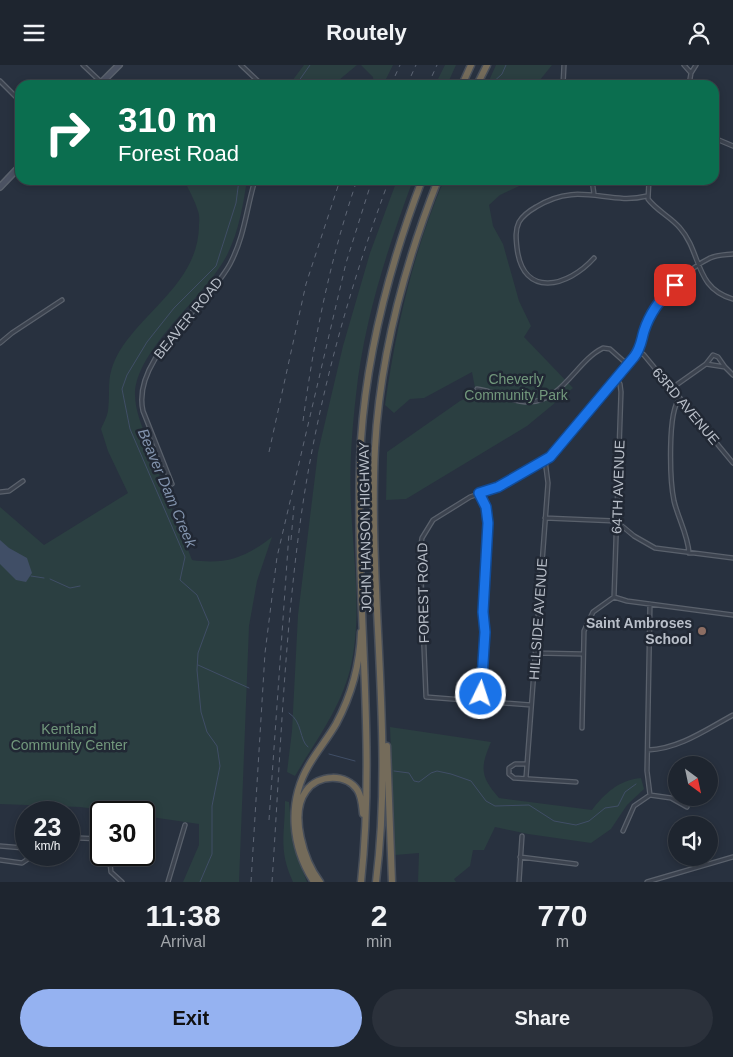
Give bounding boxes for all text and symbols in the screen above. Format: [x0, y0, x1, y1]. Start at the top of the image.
icon: menu [20, 19, 48, 47]
icon: person [685, 19, 713, 47]
text: Routely [326, 20, 407, 45]
icon: right [35, 100, 100, 165]
text: 310 m [118, 100, 217, 139]
text: Forest Road [118, 141, 239, 166]
pin [654, 264, 696, 306]
icon: arrive [661, 271, 689, 299]
street label: BEAVER ROAD [150, 274, 226, 362]
street label: 63RD AVENUE [649, 364, 723, 448]
park label: Cheverly Community Park [464, 371, 569, 403]
water label: Beaver Dam Creek [135, 426, 201, 551]
street label: 64TH AVENUE [608, 440, 628, 534]
street label: JOHN HANSON HIGHWAY [355, 441, 374, 613]
street label: FOREST ROAD [414, 542, 432, 644]
street label: HILLSIDE AVENUE [526, 558, 550, 680]
place label: Saint Ambroses School [586, 615, 692, 647]
marker: Saint Ambroses School [696, 625, 708, 637]
position arrow [454, 667, 506, 719]
park label: Kentland Community Center [11, 721, 128, 753]
north arrow [668, 756, 718, 806]
map controls [668, 756, 718, 866]
speed limit sign: 30 [90, 801, 155, 866]
text: 23 [34, 813, 61, 841]
button: sound [668, 816, 718, 866]
text: km/h [34, 839, 61, 853]
text: 11:38 [146, 899, 221, 932]
text: 2 [371, 899, 387, 932]
text: 770 [537, 899, 587, 932]
text: Arrival [160, 933, 206, 950]
text: min [366, 933, 392, 950]
text: m [556, 933, 569, 950]
button: Exit [20, 989, 362, 1047]
button: Share [372, 989, 713, 1047]

